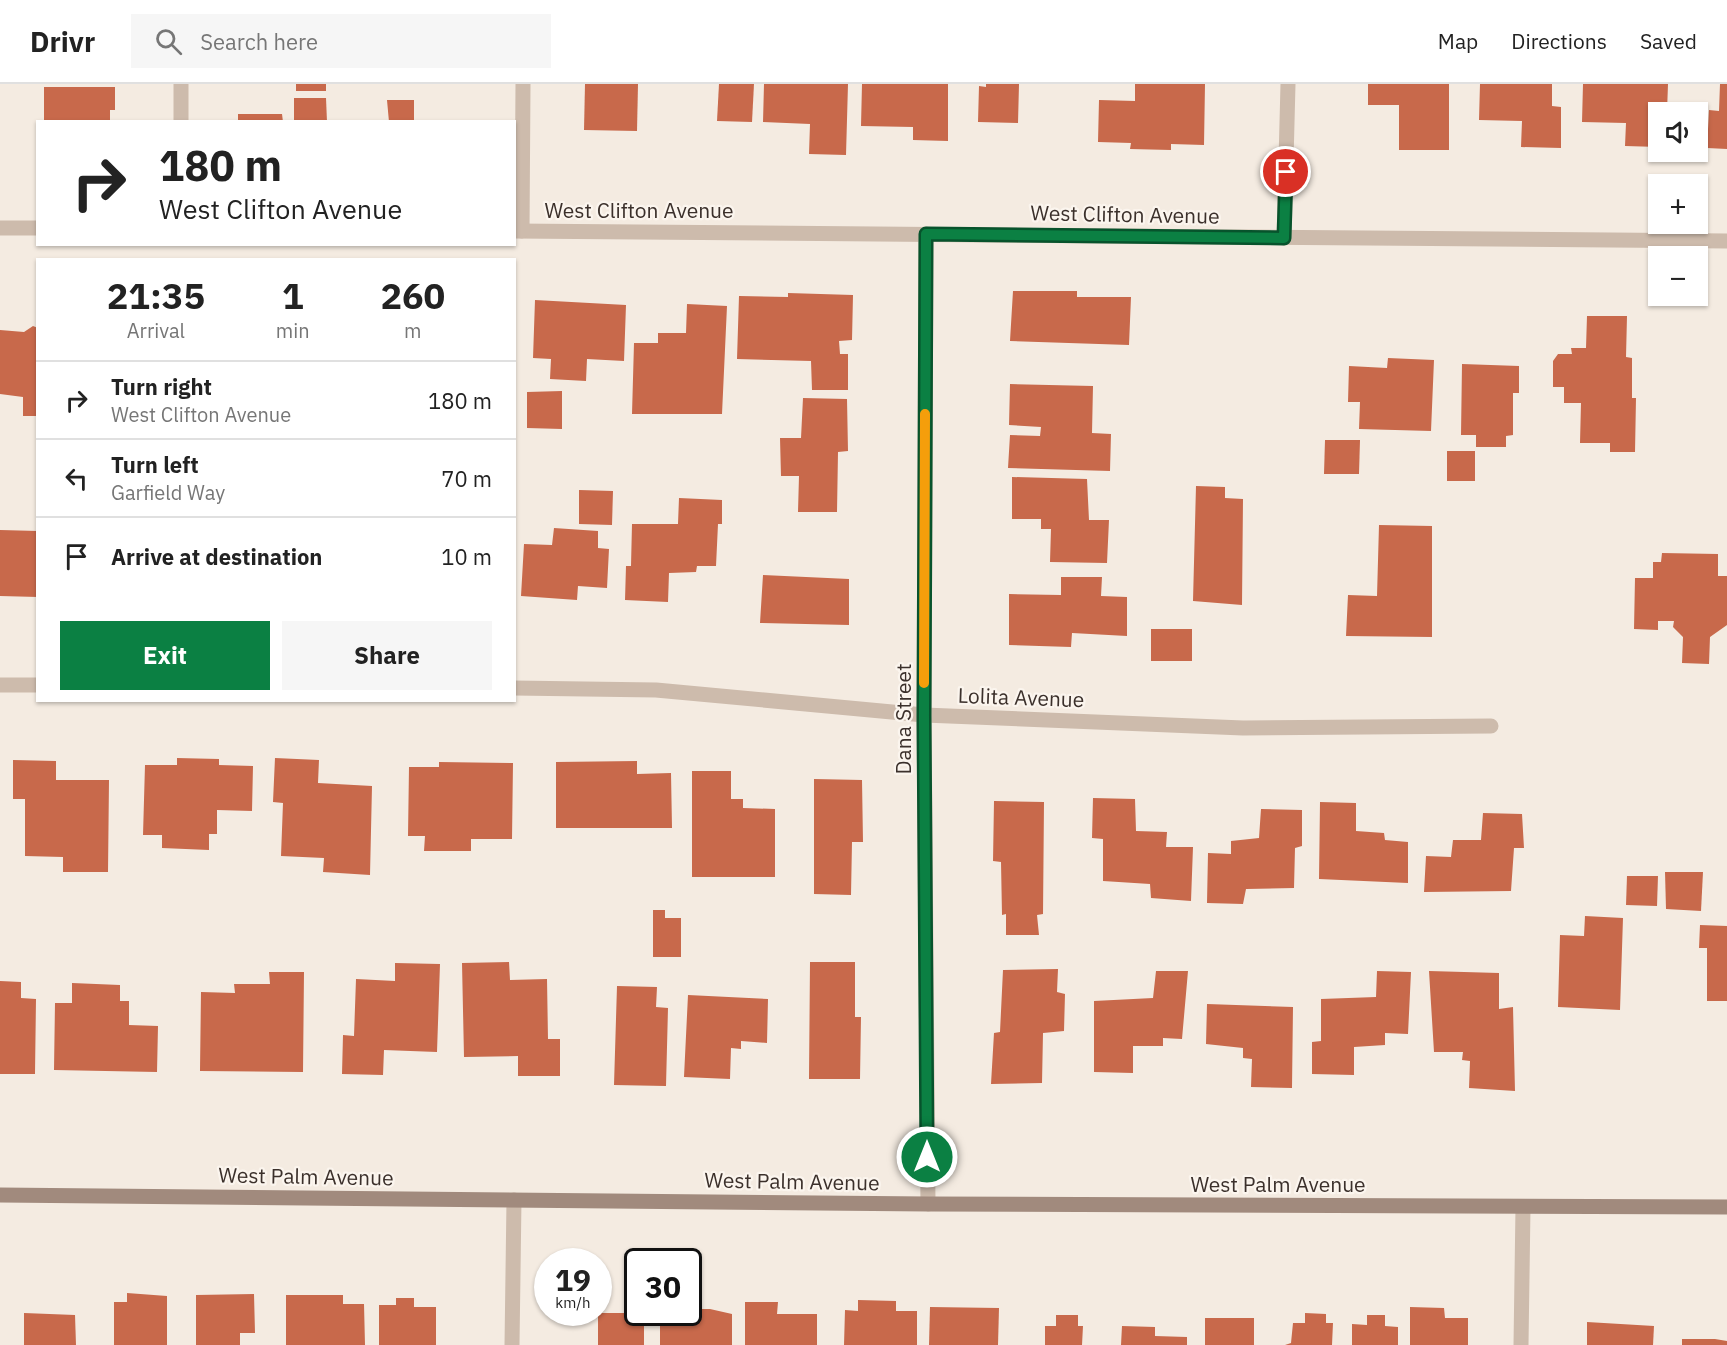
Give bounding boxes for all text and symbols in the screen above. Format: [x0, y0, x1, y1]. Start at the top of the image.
search box [131, 14, 551, 68]
text: Drivr [30, 23, 95, 60]
icon: search [152, 25, 185, 58]
text: Search here [200, 27, 318, 56]
text: Map [1438, 27, 1478, 55]
text: Directions [1511, 27, 1607, 55]
text: Saved [1640, 27, 1697, 55]
map controls [1648, 102, 1708, 306]
button: sound [1648, 102, 1708, 162]
text: 180 m [159, 138, 282, 193]
icon: right [60, 144, 138, 222]
pin [1260, 146, 1311, 197]
icon: arrive [1269, 155, 1302, 188]
button: + [1648, 174, 1708, 234]
text: West Clifton Avenue [159, 191, 402, 226]
street label: West Clifton Avenue [544, 196, 734, 224]
street label: West Clifton Avenue [1030, 198, 1220, 230]
button: − [1648, 246, 1708, 306]
text: 21:35 [107, 272, 205, 319]
text: 1 [282, 272, 304, 319]
text: 260 [380, 272, 445, 319]
text: Arrival [127, 317, 185, 344]
text: min [276, 317, 310, 344]
text: m [404, 317, 422, 344]
text: Turn right [111, 372, 212, 401]
icon: right [60, 384, 93, 417]
text: 180 m [428, 386, 492, 415]
text: West Clifton Avenue [111, 401, 291, 428]
text: Turn left [111, 450, 199, 479]
icon: left [60, 462, 93, 495]
text: 70 m [441, 464, 492, 493]
text: Garfield Way [111, 479, 225, 506]
icon: arrive [60, 540, 93, 573]
text: Arrive at destination [111, 542, 322, 571]
text: 10 m [441, 542, 492, 571]
button: Exit [60, 621, 270, 690]
button: Share [282, 621, 492, 690]
street label: Dana Street [889, 663, 917, 775]
street label: Lolita Avenue [957, 681, 1085, 713]
position arrow [895, 1125, 959, 1189]
street label: West Palm Avenue [218, 1160, 394, 1192]
street label: West Palm Avenue [704, 1165, 880, 1197]
street label: West Palm Avenue [1190, 1170, 1366, 1198]
speed limit sign: 30 [624, 1248, 702, 1326]
text: 19 [555, 1260, 591, 1299]
text: km/h [555, 1293, 591, 1312]

